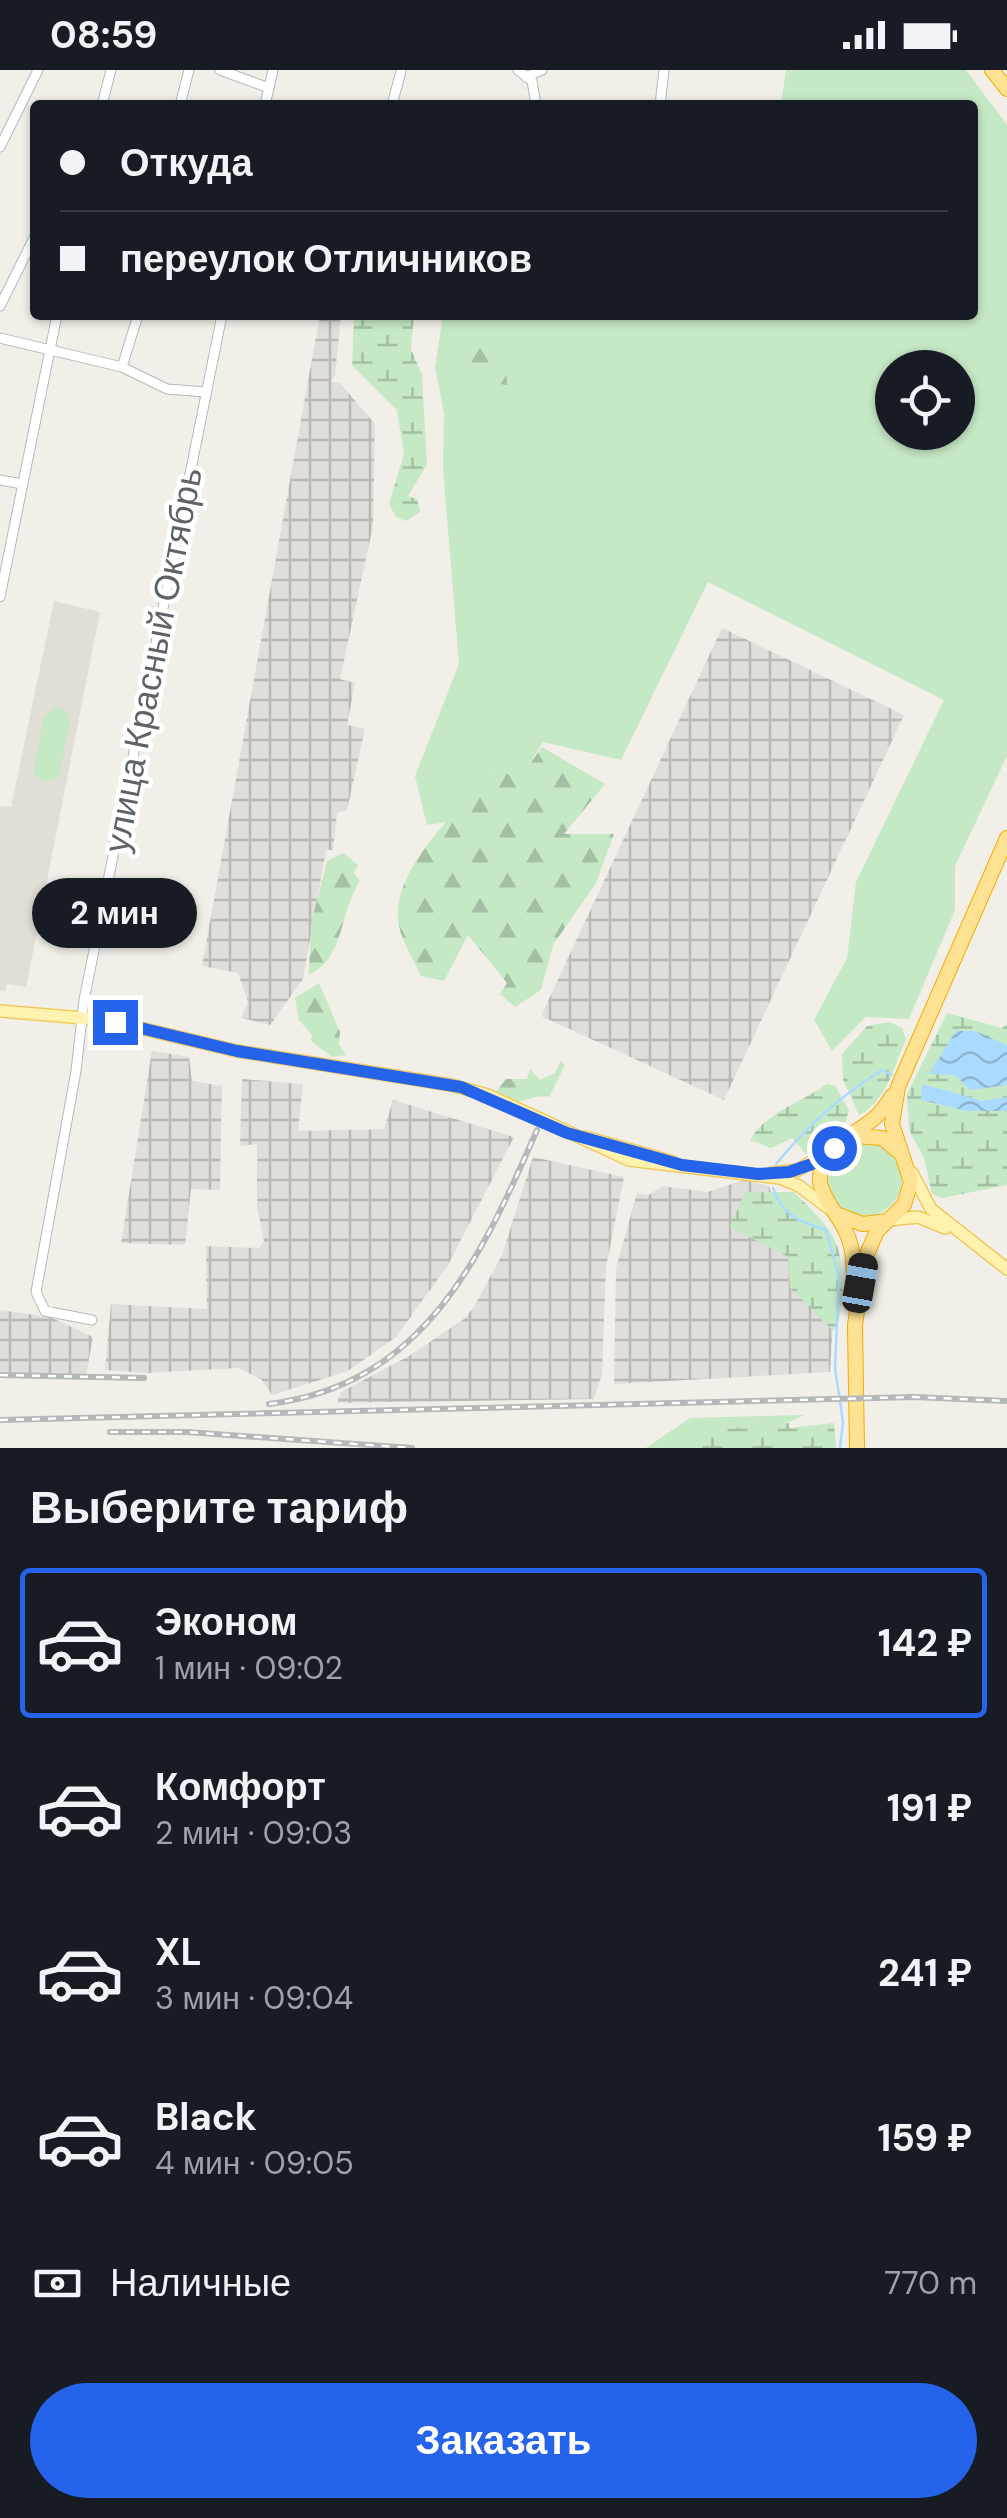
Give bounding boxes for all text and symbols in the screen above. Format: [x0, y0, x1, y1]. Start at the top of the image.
text: 08:59 [50, 10, 157, 60]
text: Откуда [120, 138, 253, 188]
text: переулок Отличников [120, 234, 532, 284]
map controls [875, 350, 975, 450]
button: locate [875, 350, 975, 450]
street label: улица Красный Октябрь [93, 464, 213, 856]
callout: 2 мин [32, 877, 198, 947]
text: 2 мин [70, 892, 159, 934]
route end [93, 1000, 138, 1045]
route start [812, 1126, 857, 1171]
car [840, 1251, 880, 1315]
text: Выберите тариф [30, 1478, 408, 1537]
text: Эконом [155, 1597, 298, 1647]
icon: car [35, 1598, 125, 1688]
text: 142 ₽ [878, 1618, 972, 1668]
text: 1 мин · 09:02 [155, 1647, 343, 1689]
text: Комфорт [155, 1762, 326, 1812]
icon: car [35, 1763, 125, 1853]
text: 191 ₽ [887, 1783, 972, 1833]
text: 2 мин · 09:03 [155, 1812, 352, 1854]
text: XL [155, 1927, 202, 1977]
icon: car [35, 1928, 125, 2018]
text: 241 ₽ [878, 1948, 972, 1998]
text: 3 мин · 09:04 [155, 1977, 353, 2019]
text: Black [155, 2092, 257, 2142]
icon: car [35, 2093, 125, 2183]
text: 159 ₽ [878, 2113, 972, 2163]
text: 4 мин · 09:05 [155, 2142, 354, 2184]
icon: cash [30, 2256, 85, 2311]
text: Наличные [110, 2258, 291, 2308]
text: 770 m [884, 2262, 977, 2304]
button: Заказать [30, 2383, 977, 2498]

